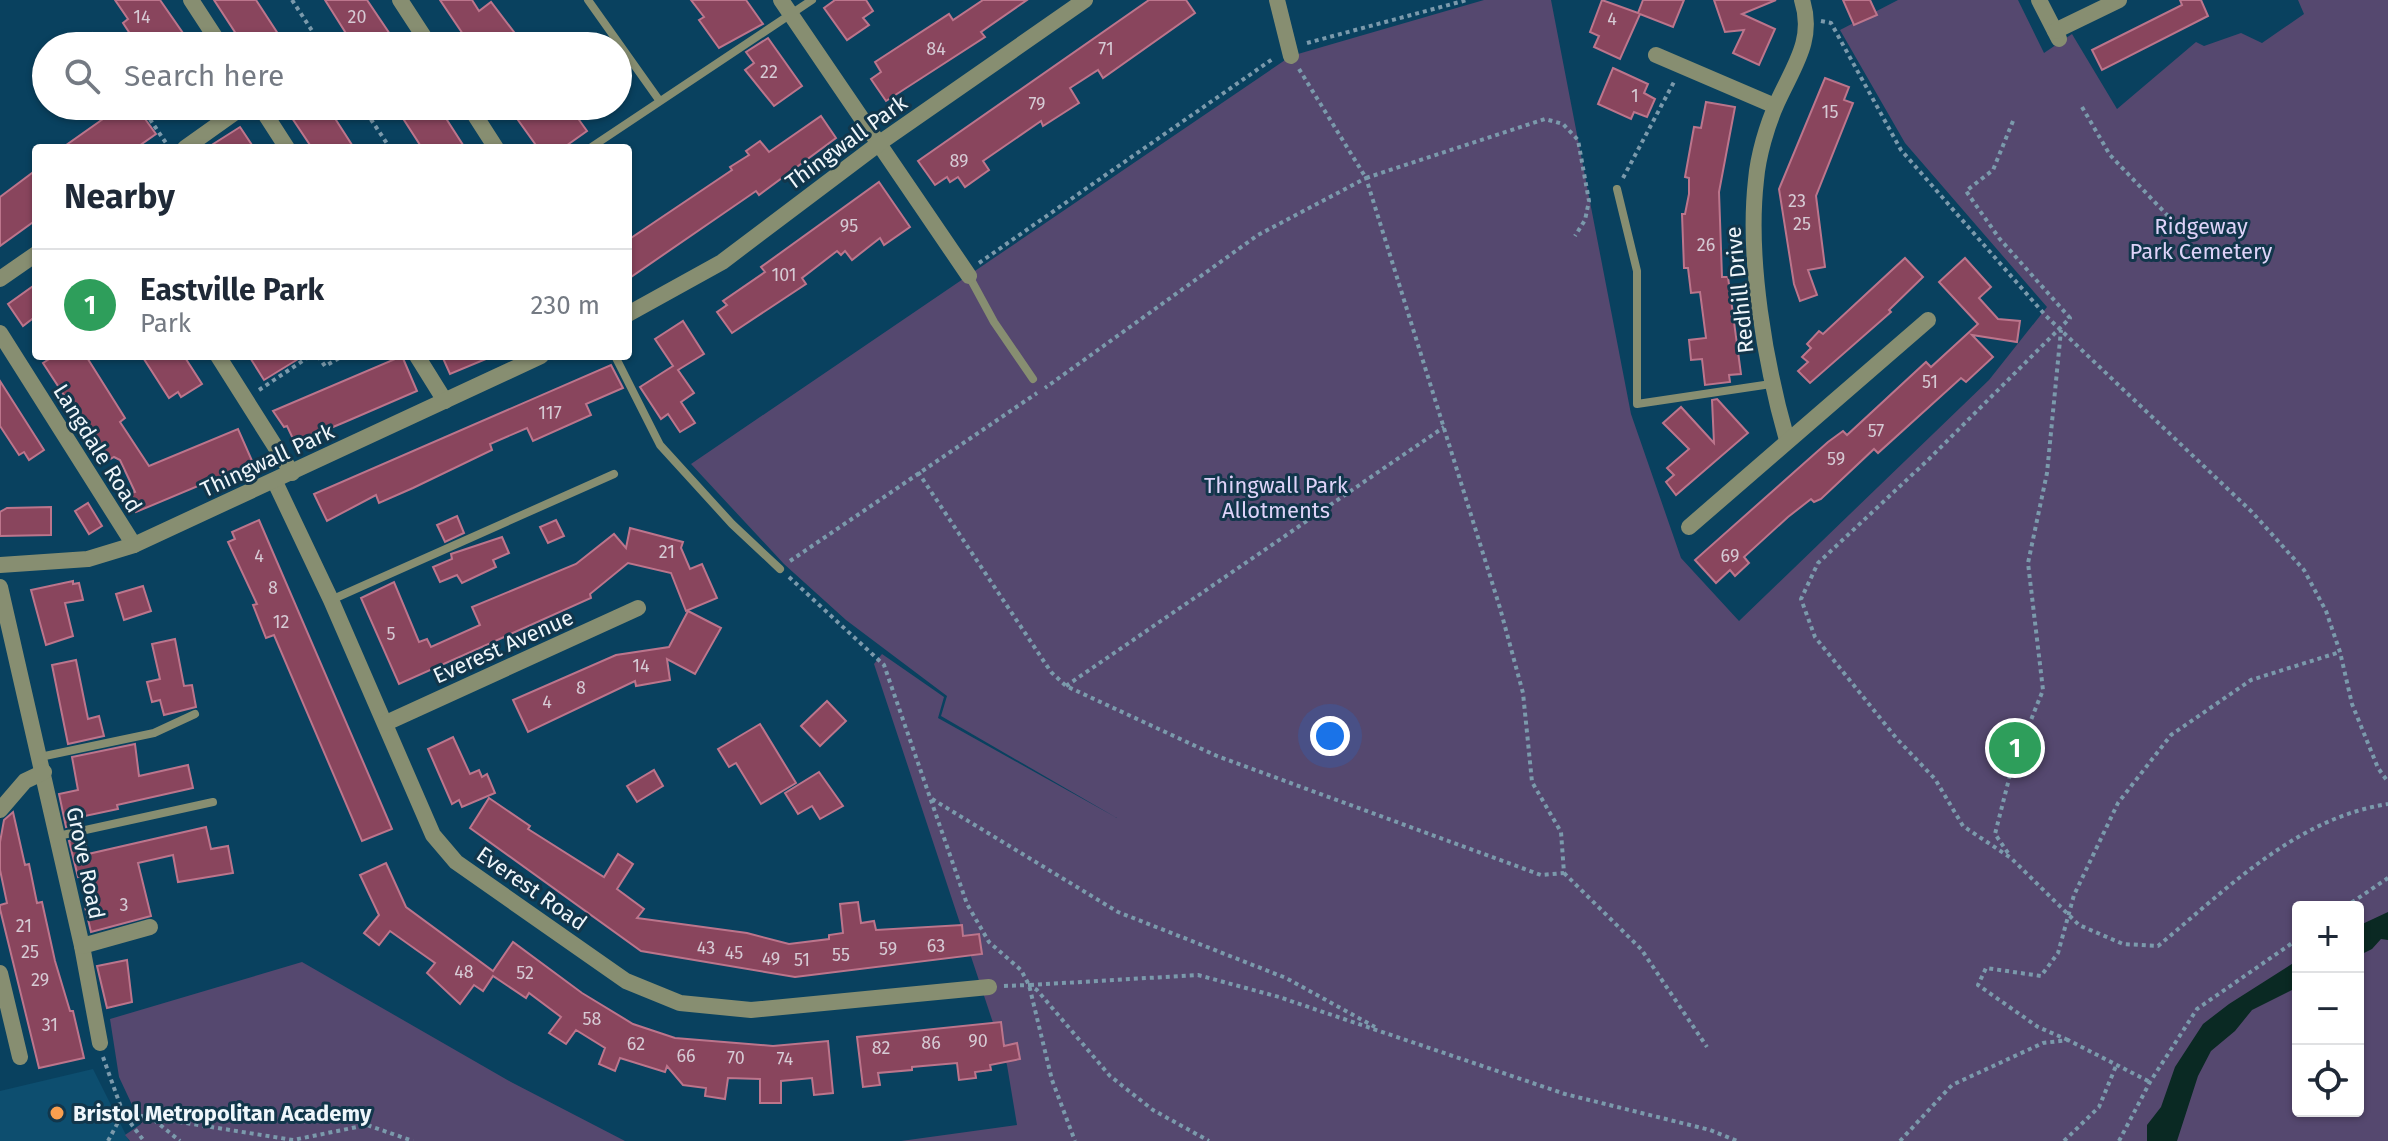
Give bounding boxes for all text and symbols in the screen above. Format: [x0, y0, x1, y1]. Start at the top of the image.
house number: 14 [133, 6, 151, 28]
house number: 20 [348, 6, 366, 28]
house number: 4 [1607, 8, 1617, 30]
search box [32, 32, 632, 120]
house number: 84 [926, 38, 946, 60]
house number: 71 [1098, 38, 1114, 60]
icon: search [60, 54, 104, 98]
text: Search here [124, 58, 284, 94]
house number: 22 [760, 61, 778, 83]
house number: 1 [1631, 85, 1639, 107]
street label: Thingwall Park [780, 89, 913, 196]
house number: 79 [1028, 93, 1046, 115]
house number: 15 [1822, 101, 1838, 123]
house number: 89 [949, 150, 969, 172]
text: Nearby [64, 176, 175, 217]
house number: 23 [1788, 190, 1806, 212]
house number: 25 [1793, 213, 1811, 235]
park label: Ridgeway Park Cemetery [2130, 213, 2273, 265]
house number: 95 [840, 215, 858, 237]
street label: Redhill Drive [1719, 225, 1760, 355]
house number: 26 [1697, 234, 1715, 256]
house number: 101 [771, 264, 797, 286]
text: Eastville Park [140, 272, 324, 308]
text: 1 [84, 290, 96, 321]
text: 230 m [531, 290, 600, 321]
text: Park [140, 308, 191, 339]
house number: 51 [1922, 371, 1938, 393]
street label: Langdale Road [47, 379, 148, 518]
house number: 117 [538, 402, 562, 424]
street label: Thingwall Park [196, 417, 339, 503]
house number: 57 [1868, 420, 1884, 442]
house number: 59 [1827, 448, 1845, 470]
park label: Thingwall Park Allotments [1204, 472, 1349, 524]
house number: 21 [659, 541, 675, 563]
house number: 4 [254, 545, 264, 567]
house number: 69 [1721, 545, 1739, 567]
house number: 8 [268, 577, 278, 599]
street label: Everest Avenue [429, 603, 578, 689]
house number: 12 [273, 611, 289, 633]
house number: 5 [386, 623, 396, 645]
house number: 14 [632, 655, 650, 677]
house number: 8 [576, 677, 586, 699]
house number: 4 [542, 691, 552, 713]
your location [1310, 716, 1350, 756]
pin: 1 [1989, 718, 2041, 778]
street label: Grove Road [60, 805, 111, 922]
street label: Everest Road [471, 840, 592, 936]
house number: 3 [120, 894, 128, 916]
map controls [2292, 901, 2364, 1117]
button: + [2292, 901, 2364, 973]
house number: 21 [16, 915, 32, 937]
house number: 63 [927, 935, 945, 957]
house number: 43 [697, 937, 715, 959]
house number: 59 [879, 938, 897, 960]
house number: 25 [21, 941, 39, 963]
house number: 45 [725, 942, 743, 964]
house number: 55 [832, 944, 850, 966]
house number: 49 [762, 948, 780, 970]
house number: 51 [794, 949, 810, 971]
house number: 48 [454, 961, 474, 983]
house number: 52 [516, 962, 534, 984]
house number: 29 [31, 969, 49, 991]
button: − [2292, 973, 2364, 1045]
house number: 58 [583, 1008, 602, 1030]
house number: 31 [42, 1014, 58, 1036]
house number: 90 [968, 1030, 988, 1052]
house number: 86 [921, 1032, 941, 1054]
house number: 62 [627, 1033, 645, 1055]
house number: 82 [872, 1037, 890, 1059]
house number: 66 [676, 1045, 696, 1067]
button: locate [2292, 1045, 2364, 1117]
house number: 70 [727, 1047, 745, 1069]
house number: 74 [777, 1048, 794, 1070]
place label: Bristol Metropolitan Academy [73, 1100, 372, 1127]
marker: Bristol Metropolitan Academy [48, 1104, 66, 1122]

